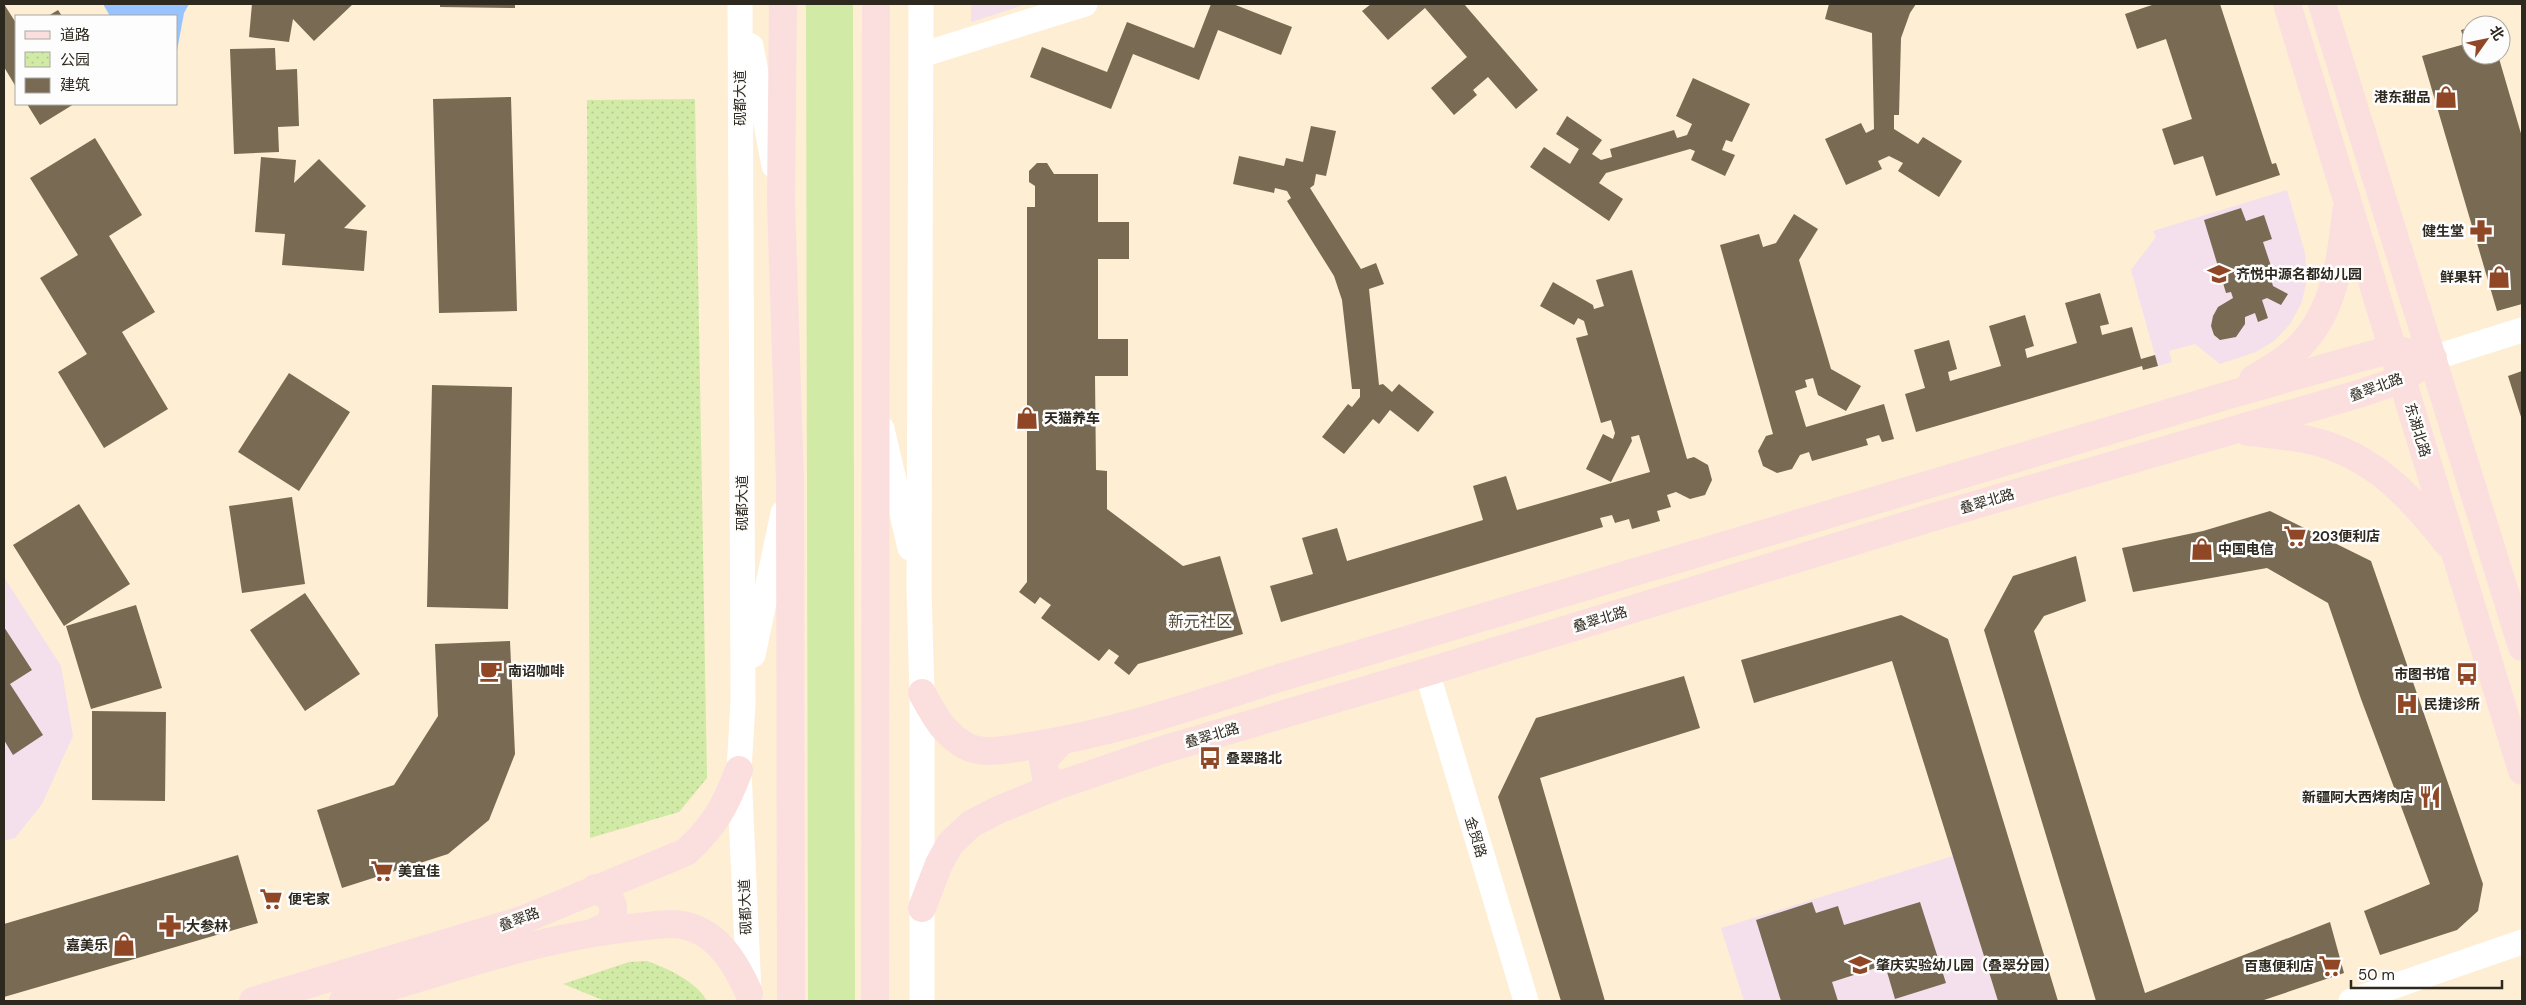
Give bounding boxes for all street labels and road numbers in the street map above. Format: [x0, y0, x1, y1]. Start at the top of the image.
street label: 砚都大道 [731, 70, 749, 126]
street label: 叠翠北路 [2347, 369, 2405, 405]
street label: 东湖北路 [2401, 401, 2435, 459]
street label: 砚都大道 [733, 475, 751, 531]
street label: 叠翠北路 [1958, 485, 2016, 517]
street label: 叠翠北路 [1571, 602, 1629, 636]
street label: 叠翠北路 [1183, 719, 1241, 751]
street label: 金贸路 [1461, 814, 1491, 860]
street label: 砚都大道 [735, 879, 755, 935]
street label: 叠翠路 [496, 903, 542, 935]

